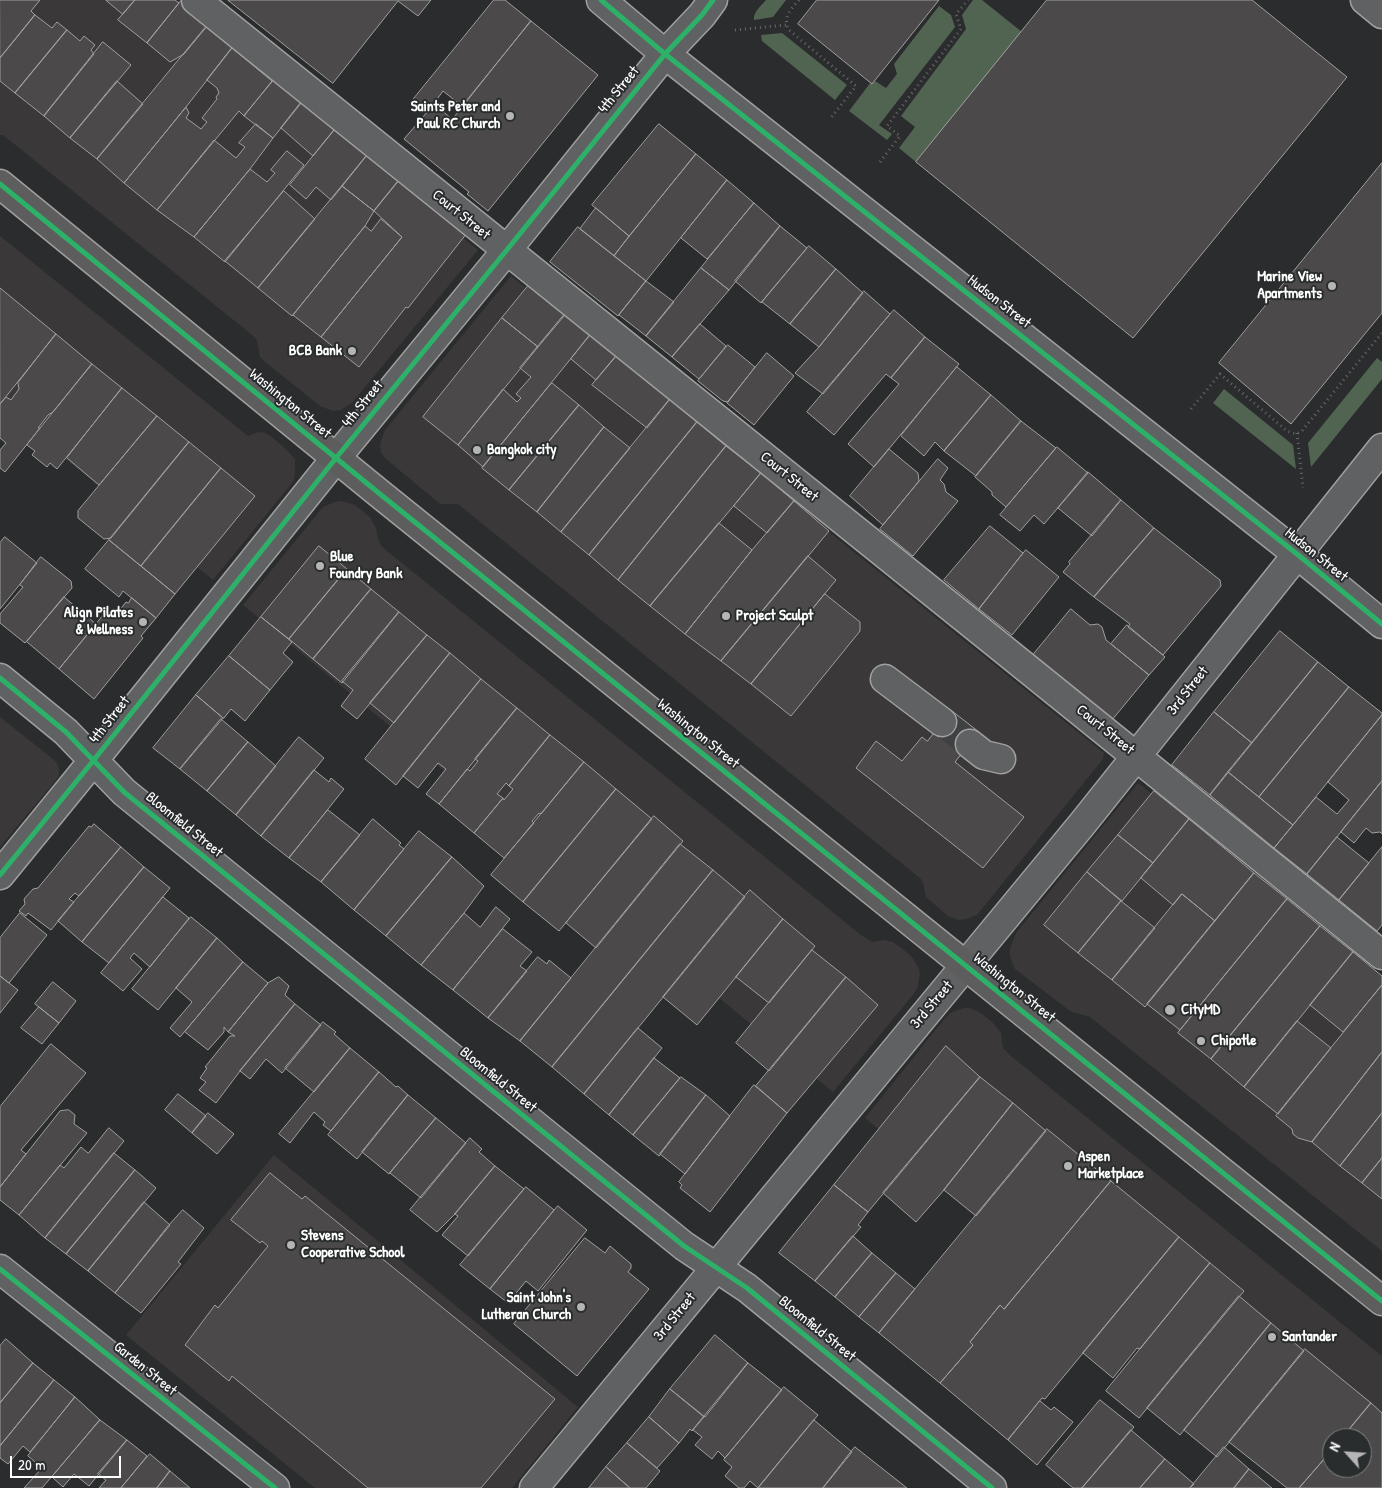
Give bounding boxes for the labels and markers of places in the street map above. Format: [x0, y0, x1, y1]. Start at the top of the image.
place label: Saints Peter and Paul RC Church [411, 98, 500, 133]
marker: Saints Peter and Paul RC Church [504, 110, 516, 122]
place label: Marine View Apartments [1257, 268, 1322, 303]
marker: Marine View Apartments [1326, 280, 1338, 292]
place label: BCB Bank [289, 342, 342, 360]
marker: BCB Bank [346, 345, 358, 357]
place label: Bangkok city [487, 441, 557, 459]
marker: Bangkok city [471, 444, 483, 456]
place label: Blue Foundry Bank [330, 548, 402, 583]
marker: Blue Foundry Bank [314, 560, 326, 572]
place label: Align Pilates & Wellness [64, 604, 133, 639]
place label: Project Sculpt [736, 607, 813, 625]
marker: Project Sculpt [720, 610, 732, 622]
marker: Align Pilates & Wellness [137, 616, 149, 628]
place label: CityMD [1181, 1001, 1220, 1019]
marker: CityMD [1163, 1003, 1177, 1017]
place label: Chipotle [1211, 1032, 1256, 1050]
marker: Chipotle [1195, 1035, 1207, 1047]
place label: Aspen Marketplace [1078, 1148, 1144, 1183]
marker: Aspen Marketplace [1062, 1160, 1074, 1172]
place label: Stevens Cooperative School [301, 1227, 404, 1262]
marker: Stevens Cooperative School [285, 1239, 297, 1251]
place label: Saint John's Lutheran Church [482, 1289, 571, 1324]
marker: Saint John's Lutheran Church [575, 1301, 587, 1313]
place label: Santander [1282, 1328, 1337, 1346]
marker: Santander [1266, 1331, 1278, 1343]

